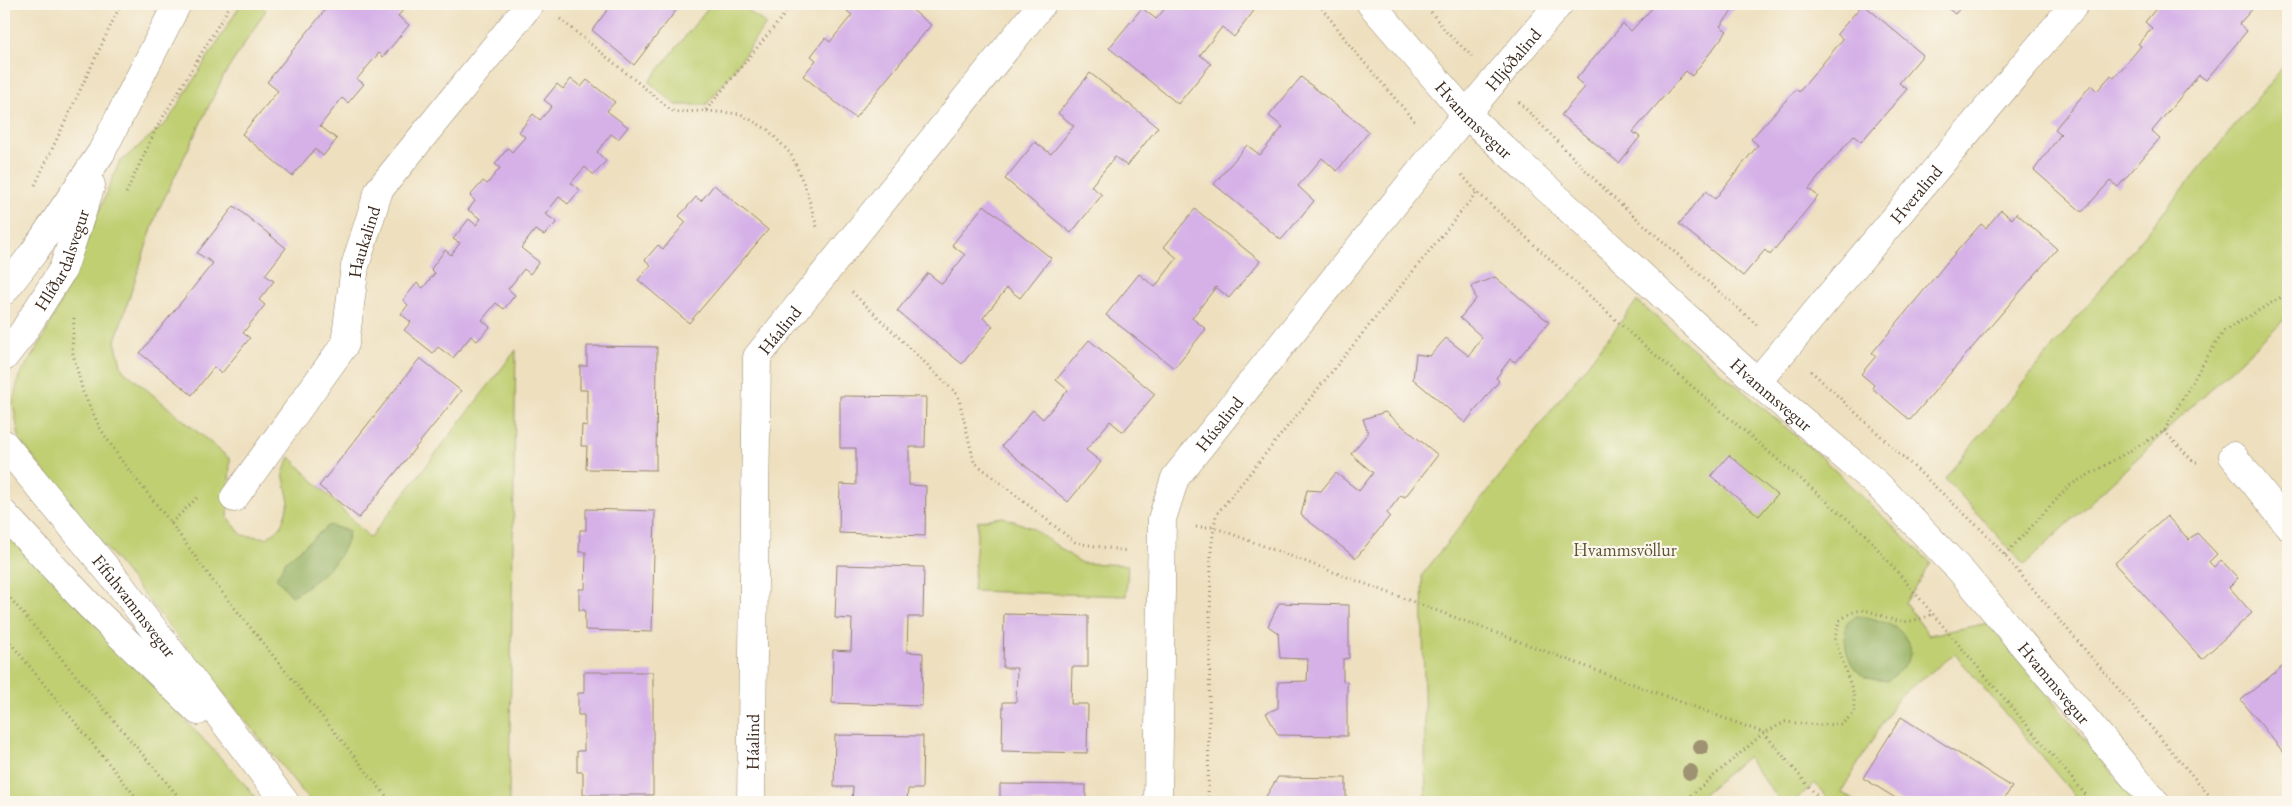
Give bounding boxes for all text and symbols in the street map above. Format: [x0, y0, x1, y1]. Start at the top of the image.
street label: Hljóðalind [1479, 22, 1546, 95]
street label: Hvammsvegur [1431, 76, 1518, 163]
street label: Hveralind [1884, 159, 1947, 228]
street label: Haukalind [342, 202, 385, 279]
street label: Hlíðardalsvegur [28, 206, 94, 315]
street label: Háalind [752, 300, 806, 359]
street label: Hvammsvegur [1726, 352, 1817, 436]
street label: Húsalind [1190, 390, 1248, 456]
park label: Hvammsvöllur [1573, 538, 1677, 561]
street label: Fífuhvammsvegur [88, 549, 182, 662]
street label: Hvammsvegur [2013, 636, 2096, 729]
street label: Háalind [740, 713, 764, 770]

